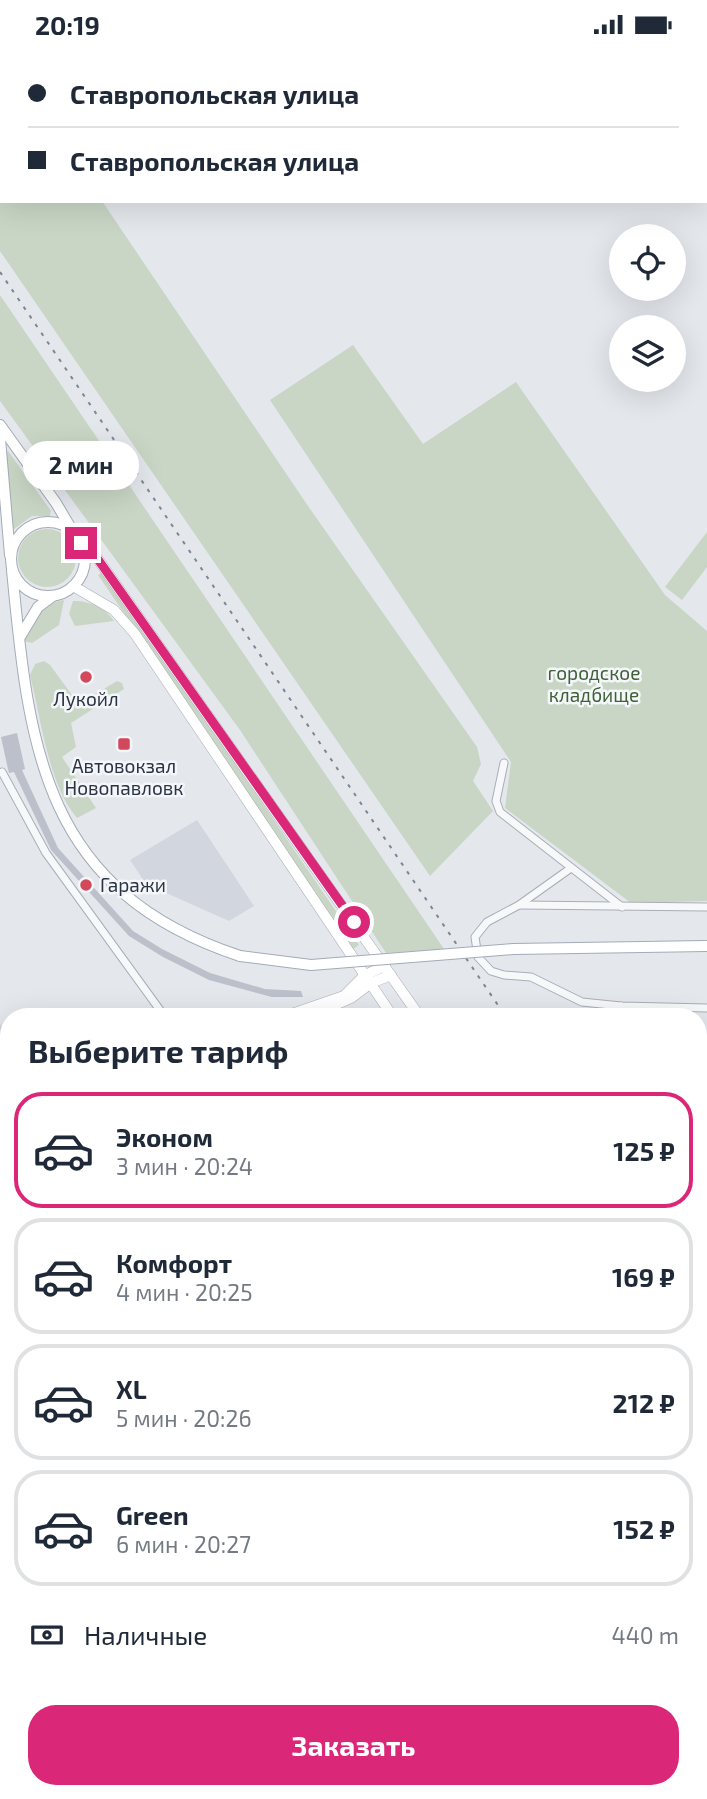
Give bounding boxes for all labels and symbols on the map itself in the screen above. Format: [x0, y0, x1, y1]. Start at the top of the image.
callout: 2 мин [23, 441, 139, 491]
route end [65, 527, 97, 559]
park label: городское кладбище [548, 661, 640, 706]
marker: Лукойл [78, 669, 94, 685]
place label: Лукойл [53, 687, 119, 711]
marker: Автовокзал Новопавловк [116, 736, 132, 752]
place label: Автовокзал Новопавловк [64, 754, 184, 799]
place label: Гаражи [100, 873, 166, 896]
marker: Гаражи [78, 877, 94, 893]
route start [338, 906, 370, 938]

